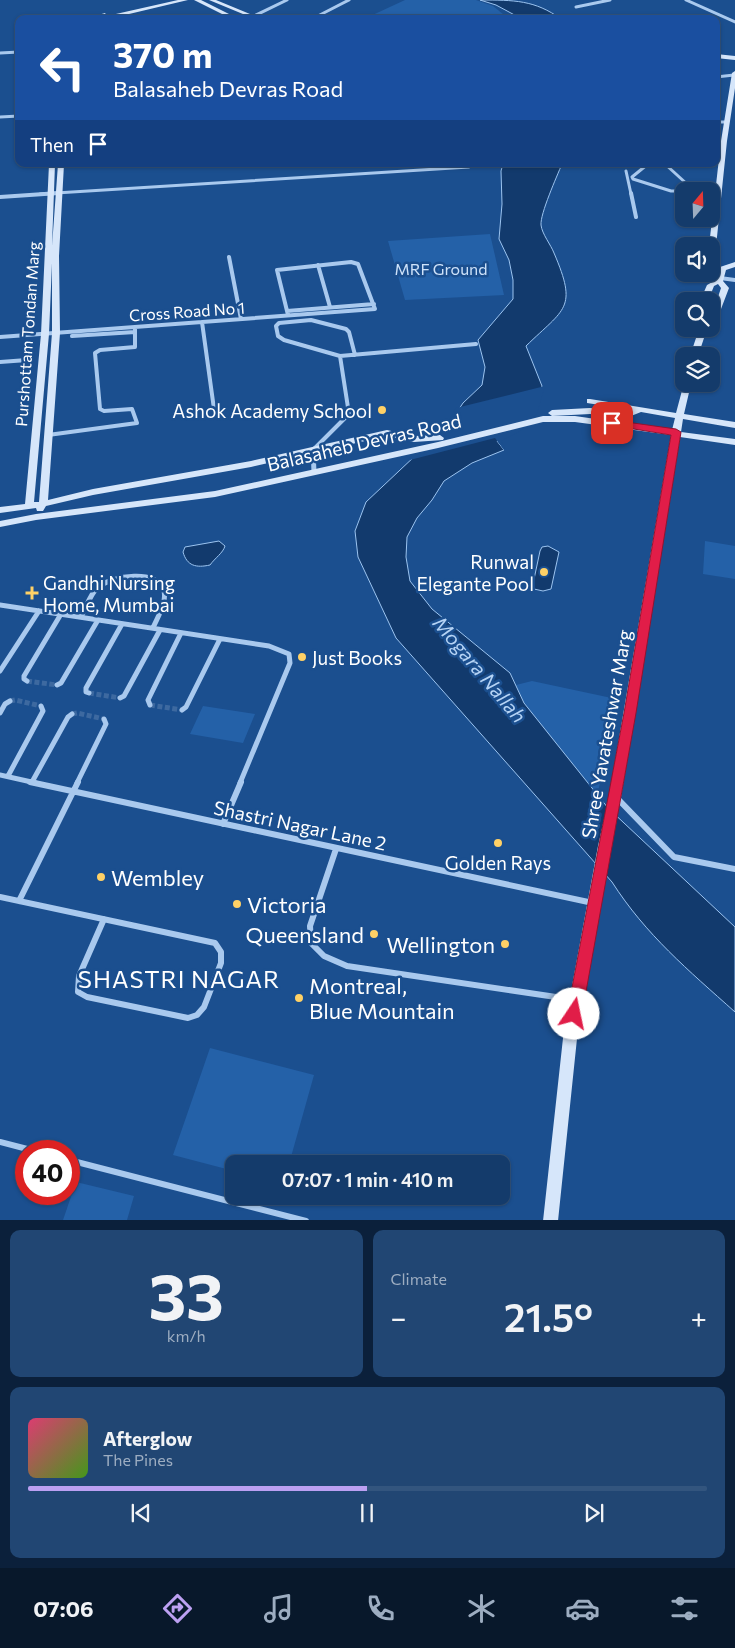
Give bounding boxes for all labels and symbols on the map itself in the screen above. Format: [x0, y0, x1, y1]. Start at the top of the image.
north arrow [675, 182, 720, 228]
street label: Purshottam Tondan Marg [11, 240, 43, 427]
park label: MRF Ground [394, 259, 488, 278]
street label: Cross Road No 1 [128, 297, 246, 325]
place label: Ashok Academy School [172, 399, 372, 422]
pin [591, 402, 633, 444]
marker: Ashok Academy School [376, 404, 388, 416]
street label: Balasaheb Devras Road [265, 408, 463, 476]
place label: Runwal Elegante Pool [416, 550, 534, 595]
marker: Runwal Elegante Pool [538, 566, 550, 578]
place label: Gandhi Nursing Home, Mumbai [43, 571, 175, 616]
marker: Gandhi Nursing Home, Mumbai [25, 586, 39, 600]
water label: Mogara Nallah [428, 611, 532, 727]
street label: Shree Yavateshwar Marg [576, 628, 636, 840]
place label: Just Books [312, 646, 402, 669]
marker: Just Books [296, 651, 308, 663]
street label: Shastri Nagar Lane 2 [212, 795, 388, 855]
marker: Golden Rays [492, 837, 504, 849]
place label: Golden Rays [445, 851, 551, 874]
place label: Wembley [111, 864, 204, 891]
marker: Wembley [95, 871, 107, 883]
place label: Victoria [247, 891, 327, 918]
marker: Victoria [231, 898, 243, 910]
place label: Queensland [246, 921, 364, 948]
marker: Queensland [368, 928, 380, 940]
place label: Wellington [387, 931, 495, 958]
marker: Wellington [499, 938, 511, 950]
district label: SHASTRI NAGAR [78, 964, 280, 993]
place label: Montreal, Blue Mountain [309, 972, 455, 1024]
position arrow [547, 987, 599, 1039]
marker: Montreal, Blue Mountain [293, 992, 305, 1004]
speed limit sign: 40 [15, 1140, 80, 1205]

